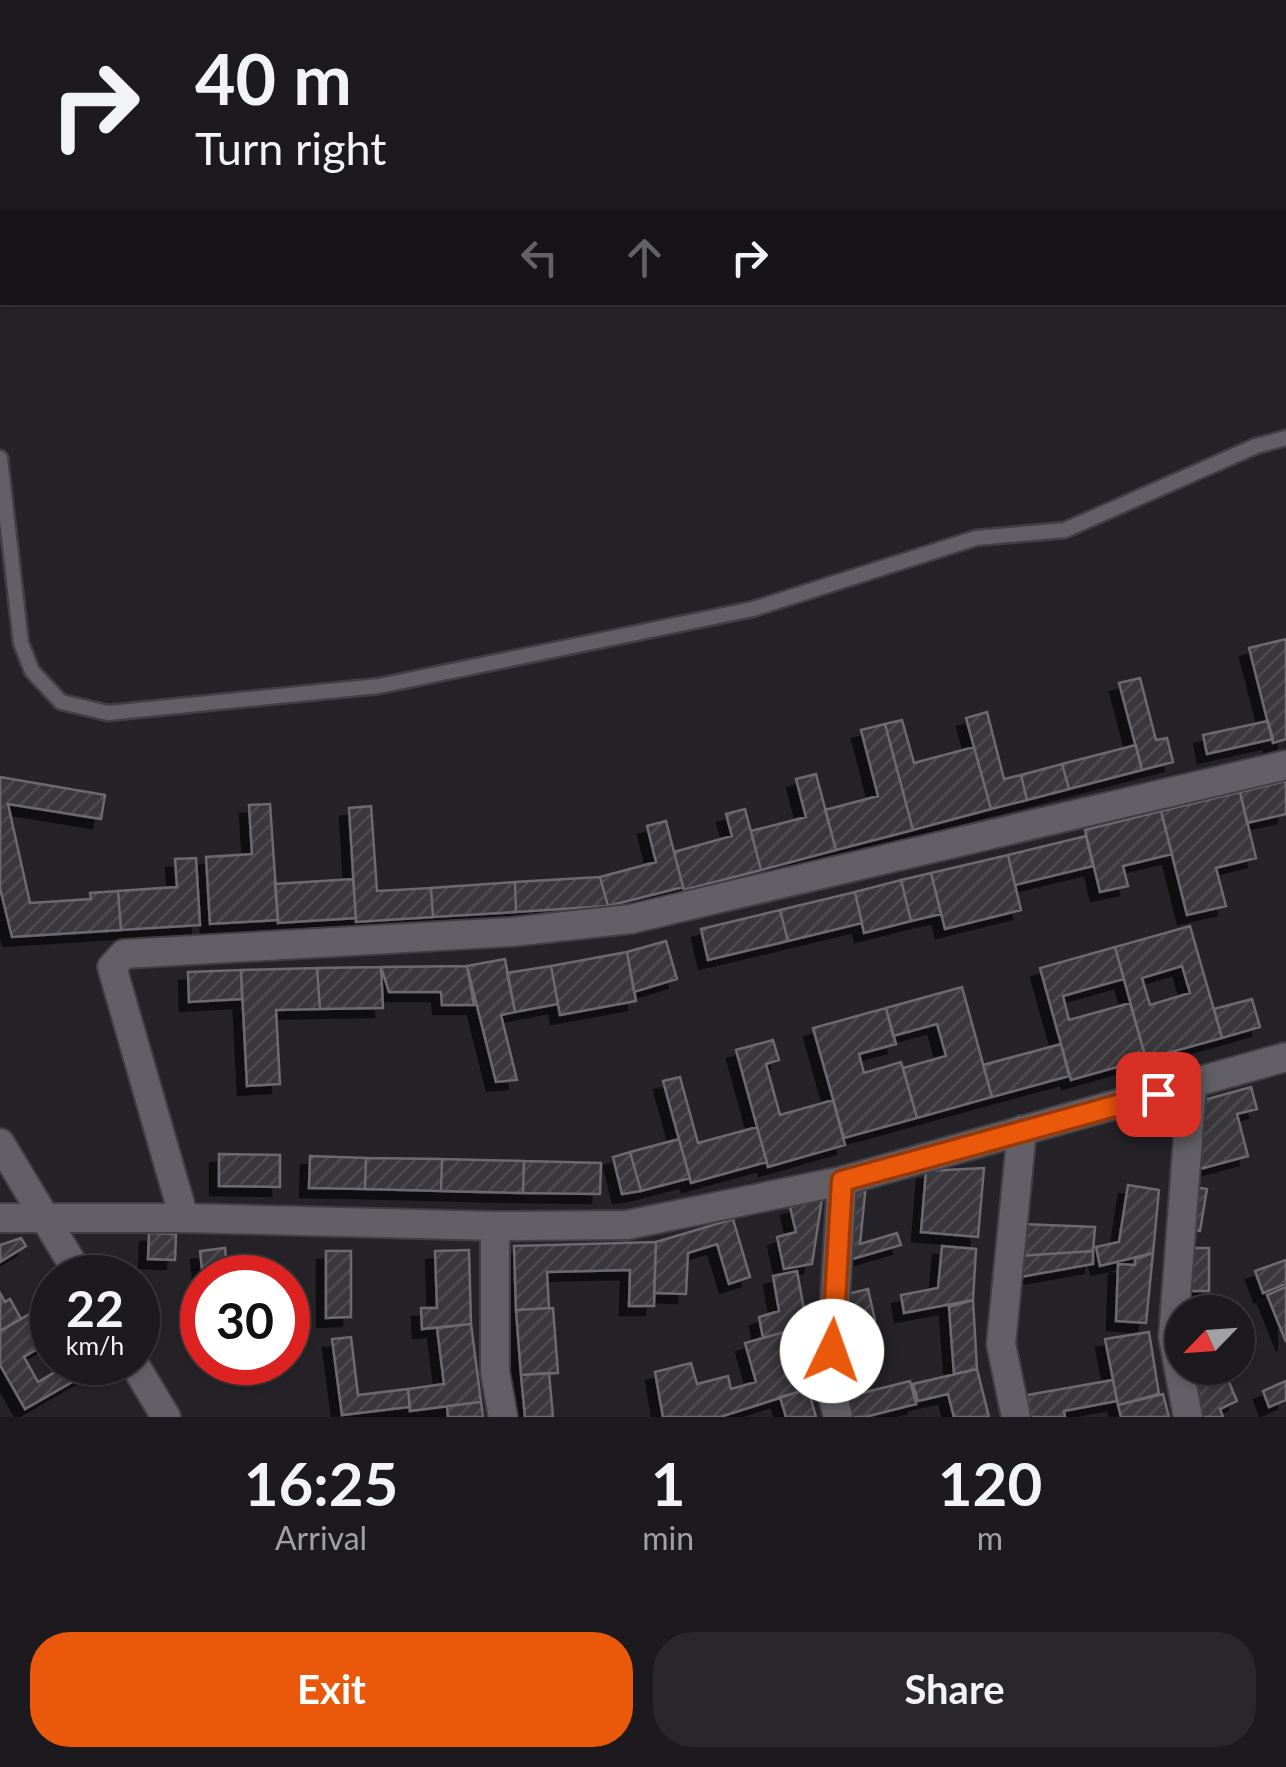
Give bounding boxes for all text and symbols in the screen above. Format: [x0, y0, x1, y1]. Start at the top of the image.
text: 40 m [195, 36, 352, 120]
icon: right [30, 40, 160, 170]
text: Turn right [195, 121, 386, 175]
icon: left [512, 230, 567, 285]
icon: ahead [617, 230, 672, 285]
icon: right [722, 230, 777, 285]
pin [1116, 1052, 1201, 1137]
icon: arrive [1131, 1067, 1186, 1122]
speed limit sign: 30 [180, 1255, 310, 1385]
text: 22 [66, 1278, 124, 1338]
north arrow [1165, 1295, 1255, 1385]
map controls [1165, 1295, 1255, 1385]
position arrow [780, 1299, 884, 1403]
text: km/h [66, 1330, 124, 1360]
text: 16:25 [244, 1447, 398, 1519]
text: 1 [651, 1447, 686, 1519]
text: 120 [938, 1447, 1042, 1519]
text: Arrival [275, 1518, 367, 1557]
text: min [642, 1518, 694, 1557]
text: m [977, 1518, 1003, 1557]
button: Exit [30, 1632, 633, 1747]
button: Share [653, 1632, 1256, 1747]

